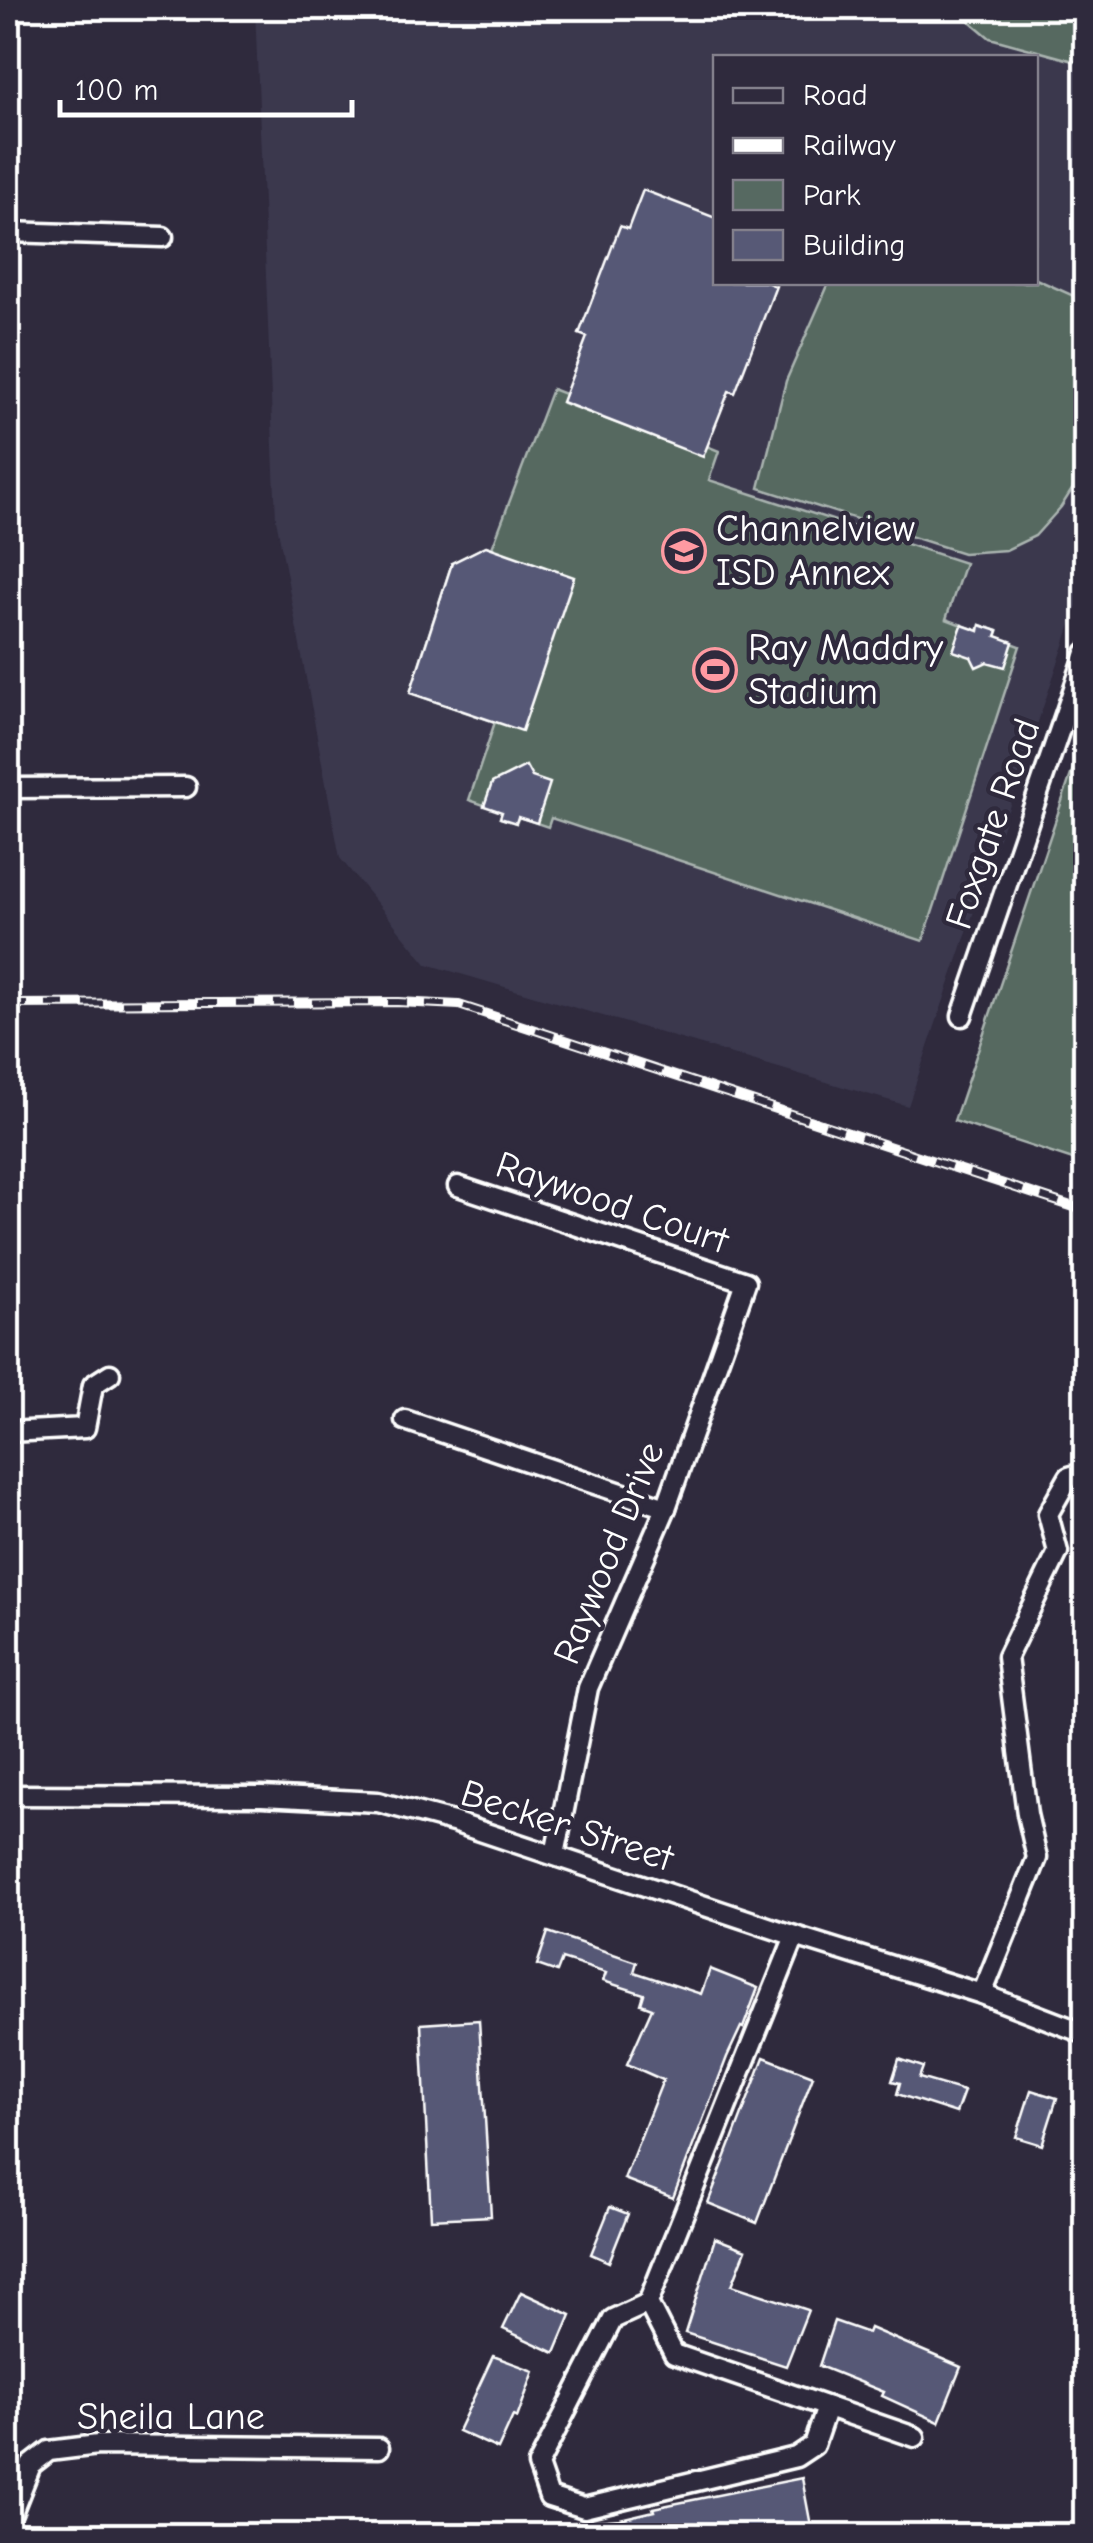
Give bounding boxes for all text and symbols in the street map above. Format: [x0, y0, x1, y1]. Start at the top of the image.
scale bar [60, 55, 352, 117]
legend [713, 55, 1038, 285]
text: 100 m [75, 73, 158, 108]
text: Road [803, 78, 868, 113]
text: Railway [803, 128, 896, 163]
text: Park [803, 178, 861, 213]
text: Building [803, 228, 906, 263]
place label: Channelview ISD Annex [716, 507, 915, 595]
school or university icon: Channelview ISD Annex [661, 528, 707, 574]
place label: Ray Maddry Stadium [748, 626, 943, 714]
sports icon: Ray Maddry Stadium [692, 647, 738, 693]
street label: Foxgate Road [936, 713, 1050, 935]
street label: Raywood Court [490, 1143, 735, 1264]
street label: Raywood Drive [544, 1436, 674, 1670]
street label: Becker Street [455, 1771, 680, 1881]
street label: Sheila Lane [77, 2395, 265, 2439]

